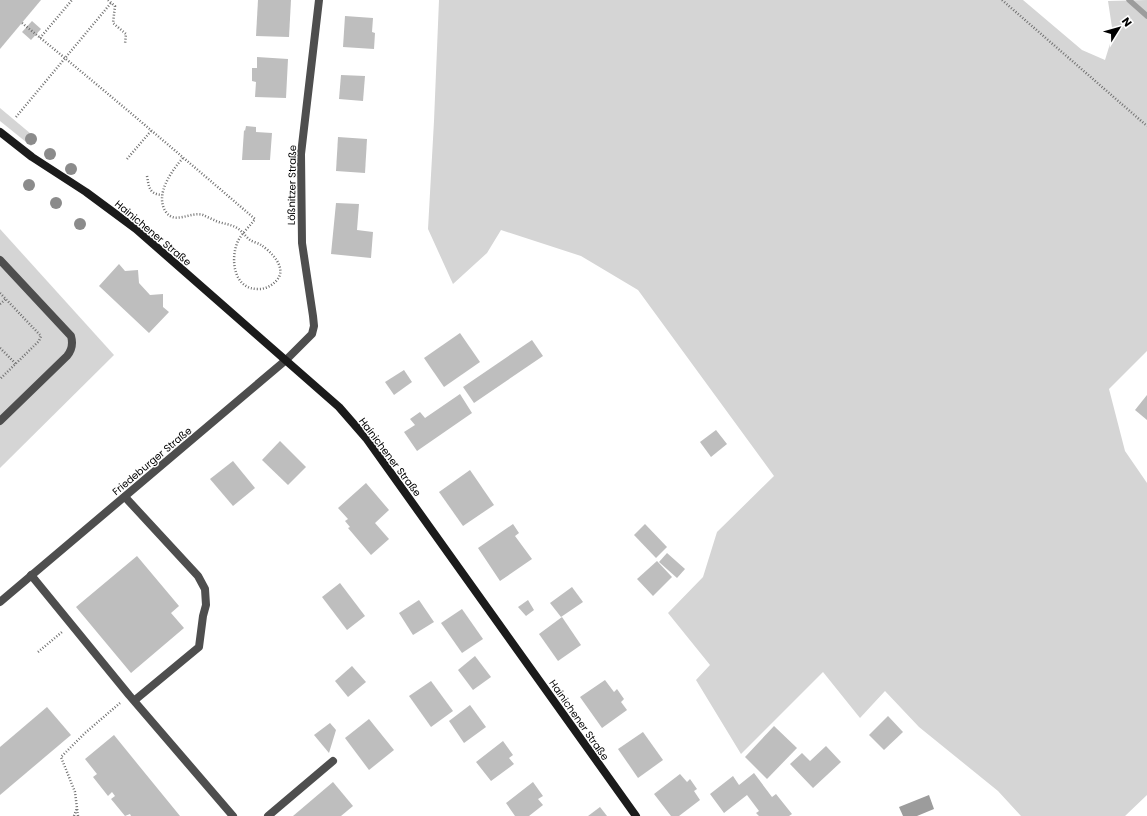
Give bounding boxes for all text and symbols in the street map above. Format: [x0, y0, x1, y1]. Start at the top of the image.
north arrow [1099, 8, 1139, 48]
text: N [1118, 14, 1136, 30]
street label: Lößnitzer Straße [284, 145, 300, 225]
street label: Hainichener Straße [112, 197, 194, 269]
street label: Hainichener Straße [355, 414, 425, 500]
street label: Friedeburger Straße [109, 423, 195, 499]
street label: Hainichener Straße [545, 677, 613, 763]

